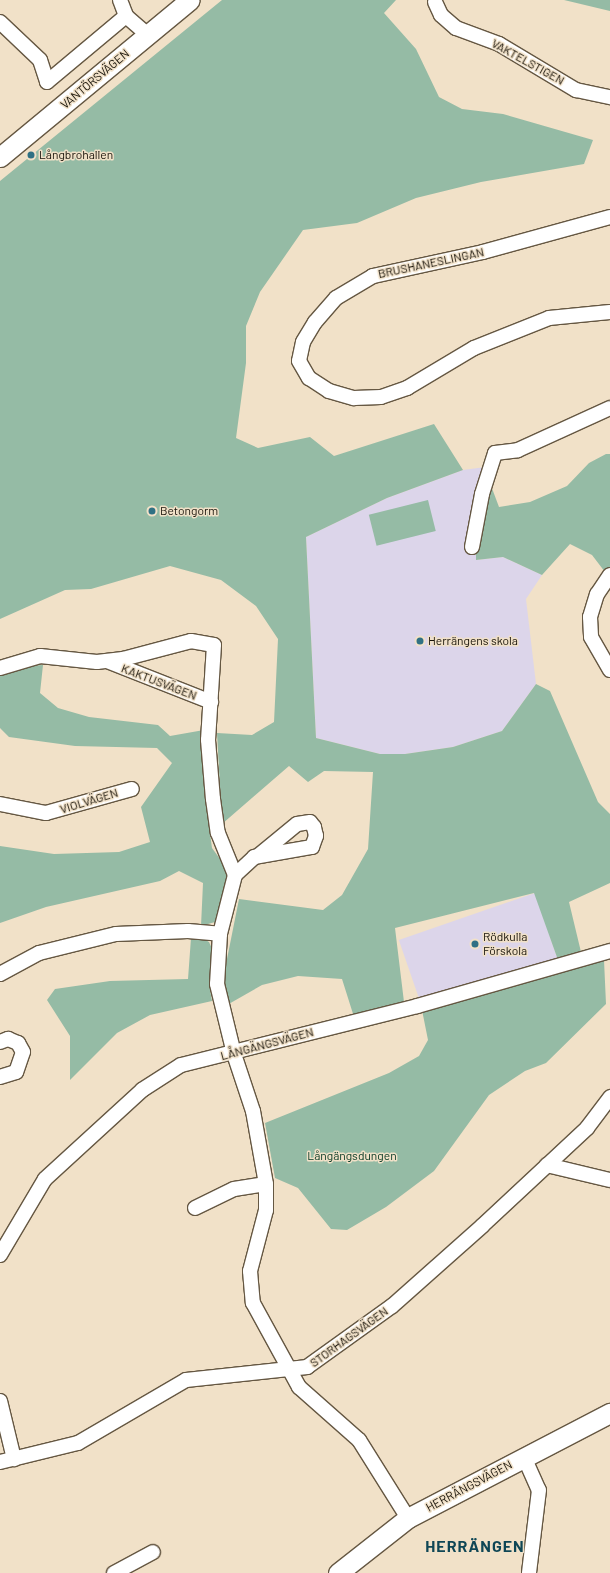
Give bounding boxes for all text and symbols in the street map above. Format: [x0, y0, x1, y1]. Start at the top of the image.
street label: VAKTELSTIGEN [489, 36, 567, 88]
street label: VANTÖRSVÄGEN [58, 46, 132, 112]
place label: Långbrohallen [39, 148, 113, 162]
marker: Långbrohallen [26, 150, 36, 160]
street label: BRUSHANESLINGAN [377, 245, 485, 281]
place label: Betongorm [160, 504, 218, 518]
marker: Betongorm [147, 506, 157, 516]
place label: Herrängens skola [428, 634, 518, 648]
marker: Herrängens skola [415, 636, 425, 646]
street label: KAKTUSVÄGEN [119, 661, 199, 703]
street label: VIOLVÄGEN [58, 785, 120, 817]
place label: Rödkulla Förskola [483, 930, 527, 958]
marker: Rödkulla Förskola [470, 939, 480, 949]
street label: LÅNGÄNGSVÄGEN [219, 1025, 315, 1063]
park label: Långängsdungen [307, 1149, 397, 1163]
street label: STORHAGSVÄGEN [307, 1304, 391, 1370]
street label: HERRÄNGSVÄGEN [423, 1457, 515, 1515]
district label: HERRÄNGEN [425, 1536, 525, 1556]

